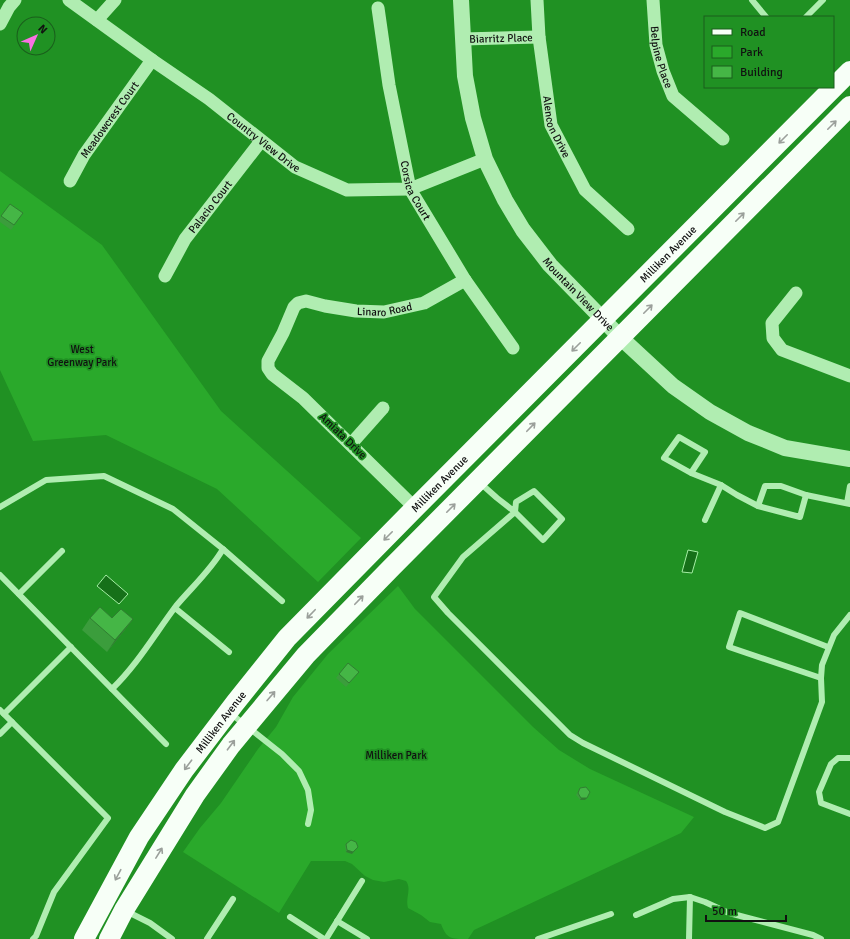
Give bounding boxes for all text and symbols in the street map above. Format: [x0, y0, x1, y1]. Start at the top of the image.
north arrow [16, 16, 56, 56]
legend [704, 16, 834, 88]
text: N [35, 22, 50, 37]
text: Road [740, 25, 766, 40]
street label: Belpine Place [648, 26, 676, 90]
street label: Biarritz Place [469, 31, 533, 45]
text: Park [740, 45, 763, 60]
text: Building [740, 65, 783, 80]
street label: Meadowcrest Court [77, 79, 141, 161]
street label: Alencon Drive [541, 95, 573, 160]
street label: Country View Drive [224, 109, 302, 175]
one-way arrow [827, 120, 837, 130]
one-way arrow [778, 134, 788, 144]
street label: Corsica Court [398, 159, 434, 222]
street label: Palacio Court [186, 178, 235, 236]
one-way arrow [735, 212, 745, 222]
street label: Milliken Avenue [637, 223, 699, 285]
street label: Mountain View Drive [540, 255, 617, 334]
street label: Linaro Road [357, 299, 413, 319]
one-way arrow [643, 304, 653, 314]
one-way arrow [571, 342, 581, 352]
park label: West Greenway Park [47, 343, 117, 369]
street label: Amiata Drive [317, 410, 369, 462]
one-way arrow [526, 422, 536, 432]
street label: Milliken Avenue [408, 452, 470, 515]
one-way arrow [446, 503, 456, 513]
one-way arrow [383, 531, 393, 541]
one-way arrow [354, 595, 364, 605]
one-way arrow [306, 609, 316, 619]
street label: Milliken Avenue [193, 688, 249, 756]
one-way arrow [267, 691, 276, 701]
one-way arrow [227, 739, 235, 750]
park label: Milliken Park [365, 749, 427, 762]
one-way arrow [183, 760, 192, 771]
one-way arrow [155, 848, 163, 859]
one-way arrow [114, 869, 122, 881]
scale bar [706, 897, 786, 923]
text: 50 m [712, 904, 737, 919]

